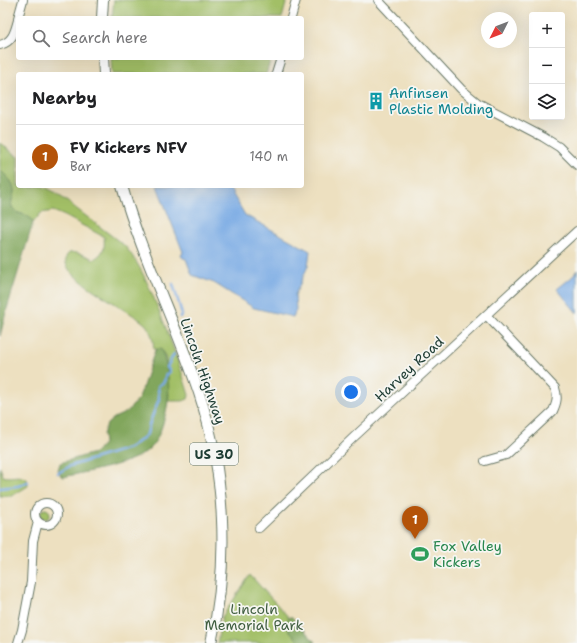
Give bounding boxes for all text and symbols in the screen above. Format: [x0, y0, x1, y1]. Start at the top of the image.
north arrow [481, 12, 517, 48]
map controls [529, 12, 565, 120]
button: + [529, 12, 565, 48]
search box [16, 16, 304, 60]
icon: search [30, 27, 52, 49]
text: Search here [62, 28, 148, 48]
button: − [529, 48, 565, 84]
place label: Anfinsen Plastic Molding [389, 84, 493, 118]
button: layers [529, 84, 565, 120]
text: Nearby [32, 87, 97, 109]
building icon: Anfinsen Plastic Molding [366, 91, 386, 111]
text: FV Kickers NFV [70, 138, 187, 158]
text: 1 [42, 148, 48, 165]
text: 140 m [249, 148, 288, 165]
text: Bar [70, 158, 92, 175]
street label: Lincoln Highway [176, 315, 230, 427]
street label: Harvey Road [371, 332, 447, 406]
your location [341, 382, 361, 402]
road number: US 30 [190, 443, 238, 465]
pin: 1 [402, 506, 428, 539]
place label: Fox Valley Kickers [433, 537, 502, 571]
sports icon: Fox Valley Kickers [410, 544, 430, 564]
park label: Lincoln Memorial Park [204, 600, 304, 634]

